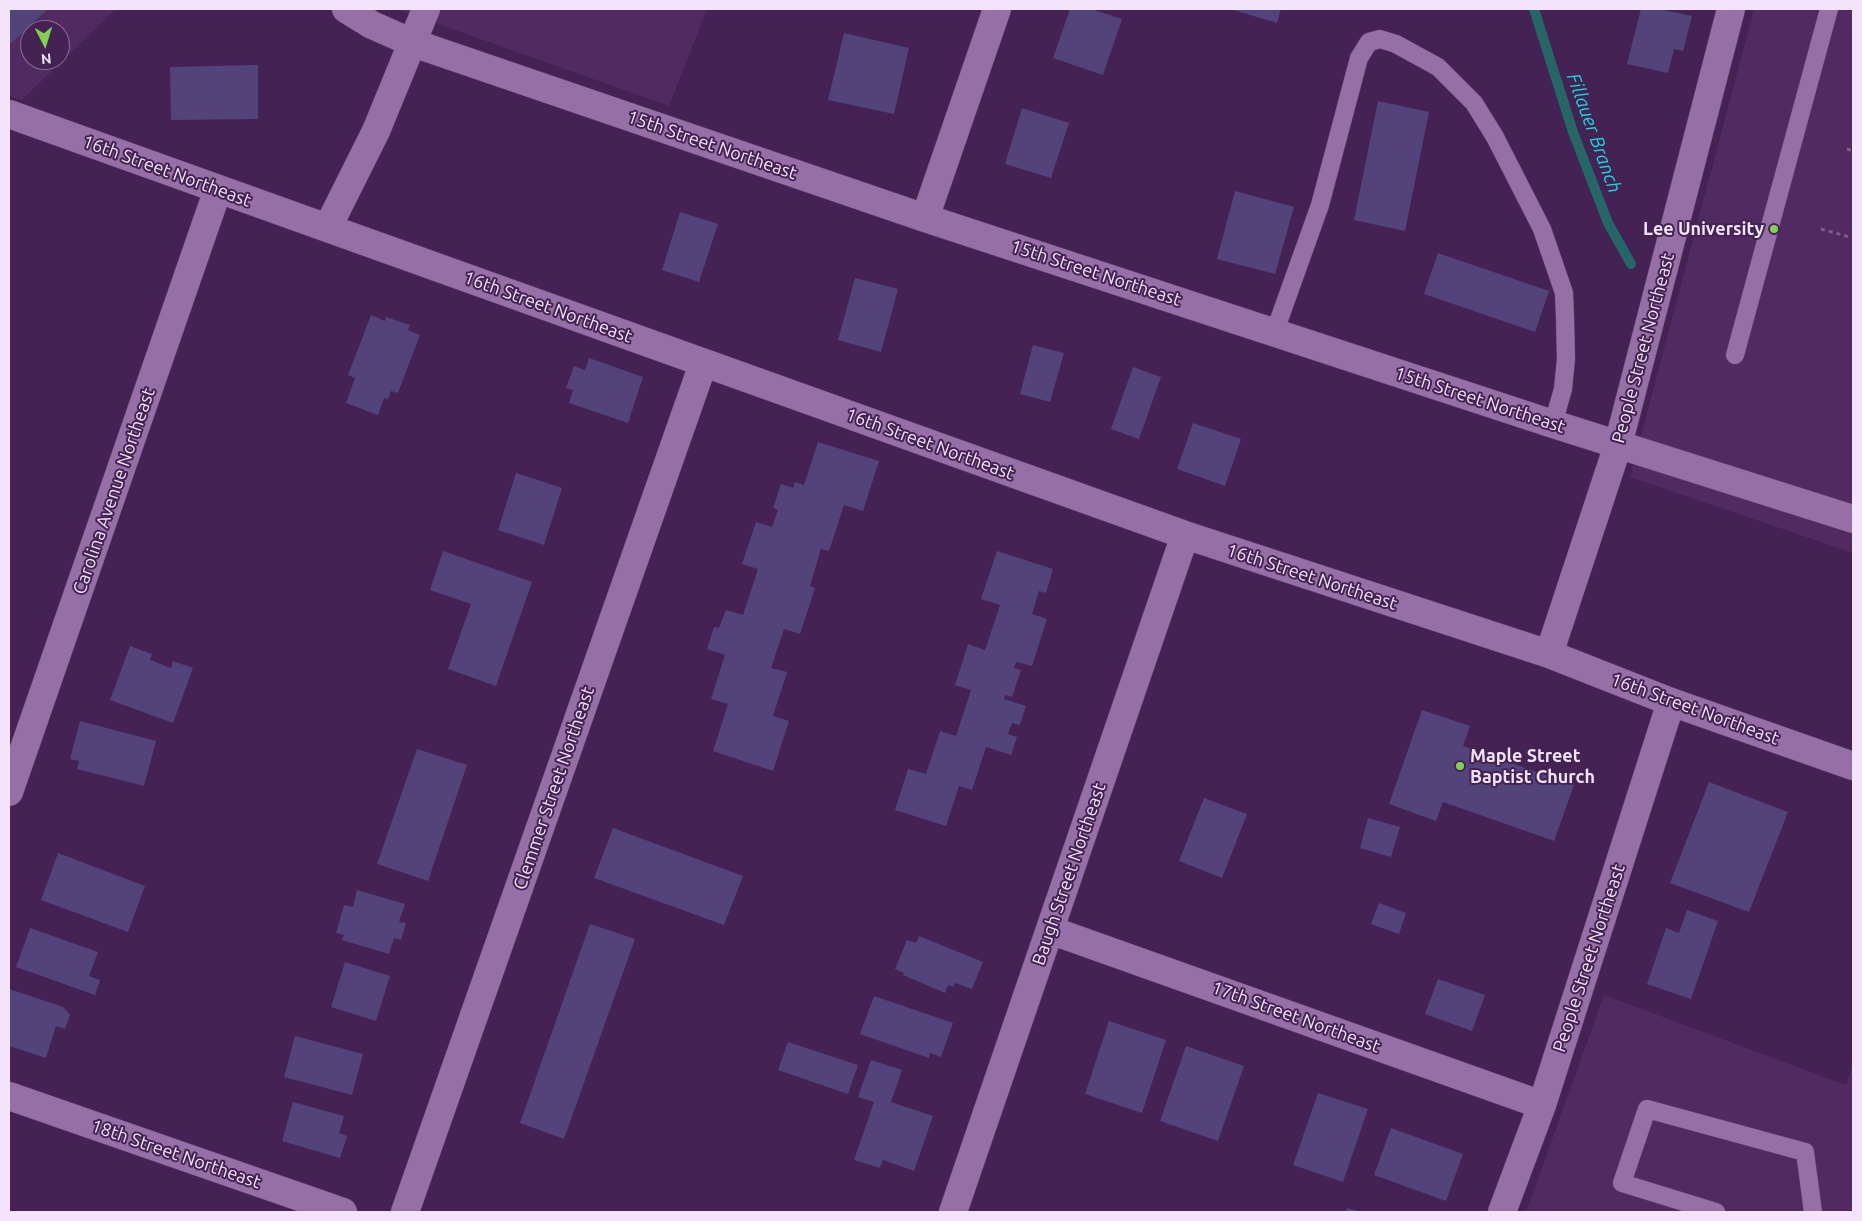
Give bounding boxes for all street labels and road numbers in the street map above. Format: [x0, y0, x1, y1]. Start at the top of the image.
street label: 15th Street Northeast [624, 106, 800, 184]
street label: 16th Street Northeast [80, 130, 254, 212]
street label: 15th Street Northeast [1008, 235, 1184, 311]
street label: People Street Northeast [1607, 250, 1679, 446]
street label: 16th Street Northeast [461, 266, 635, 348]
street label: 15th Street Northeast [1392, 362, 1568, 438]
street label: Carolina Avenue Northeast [69, 385, 159, 597]
street label: 16th Street Northeast [843, 403, 1017, 485]
street label: 16th Street Northeast [1224, 539, 1400, 615]
street label: 16th Street Northeast [1608, 668, 1782, 750]
street label: Clemmer Street Northeast [509, 683, 599, 893]
street label: Baugh Street Northeast [1028, 780, 1110, 968]
street label: People Street Northeast [1548, 861, 1630, 1055]
street label: 17th Street Northeast [1209, 976, 1383, 1058]
street label: 18th Street Northeast [88, 1115, 264, 1193]

